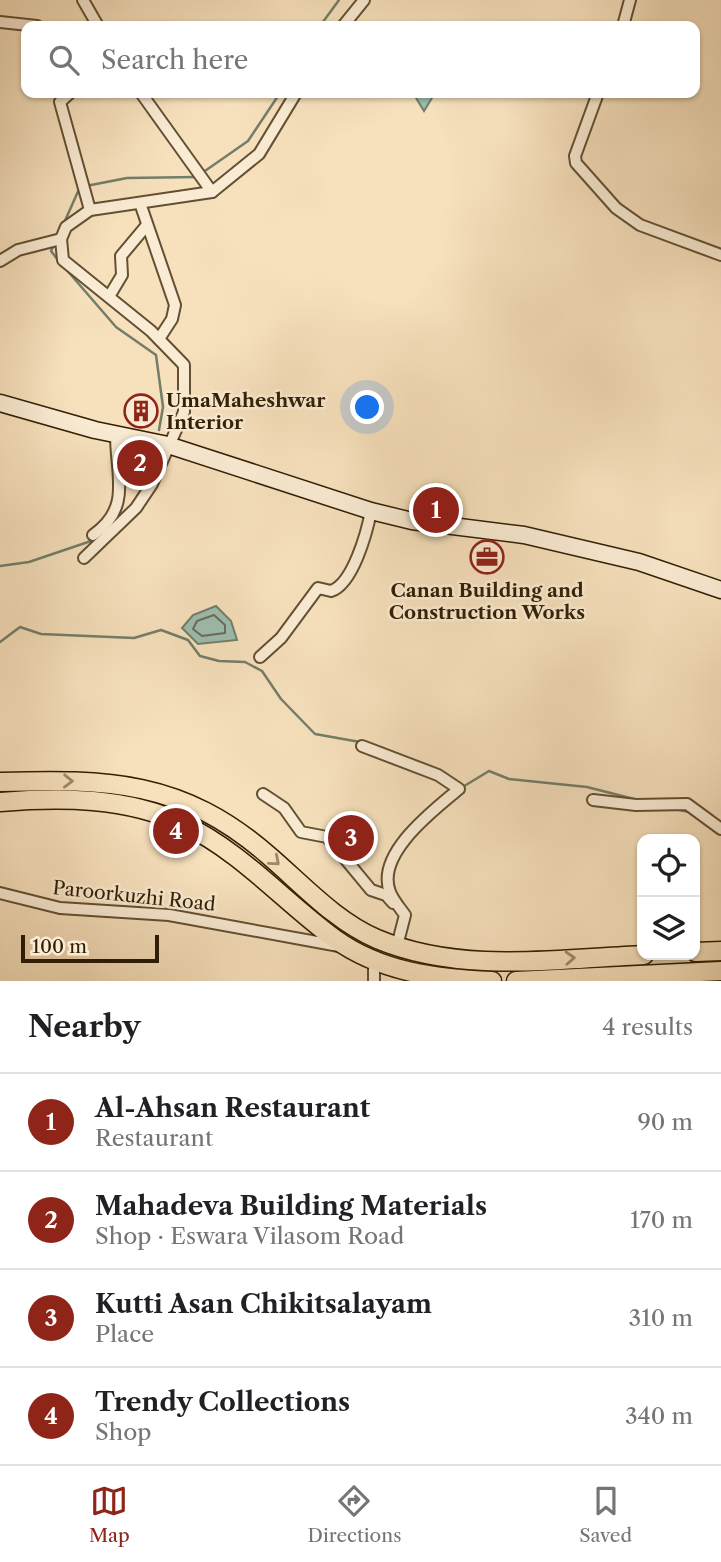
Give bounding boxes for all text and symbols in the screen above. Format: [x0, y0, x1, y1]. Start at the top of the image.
search box [21, 21, 700, 98]
icon: search [45, 41, 83, 79]
text: Search here [101, 44, 248, 76]
place label: UmaMaheshwar Interior [166, 389, 326, 434]
your location [350, 390, 384, 424]
building icon: UmaMaheshwar Interior [122, 392, 160, 430]
pin: 2 [117, 437, 163, 489]
pin: 1 [413, 484, 459, 536]
office icon: Canan Building and Construction Works [468, 538, 506, 576]
place label: Canan Building and Construction Works [389, 579, 585, 624]
one-way arrow [63, 773, 74, 788]
pin: 4 [153, 805, 199, 857]
pin: 3 [328, 812, 374, 864]
map controls [637, 834, 700, 960]
button: locate [637, 834, 700, 897]
one-way arrow [266, 853, 279, 865]
street label: Paroorkuzhi Road [51, 876, 217, 916]
button: layers [637, 897, 700, 960]
scale bar [21, 932, 159, 964]
text: 100 m [32, 935, 87, 958]
one-way arrow [565, 951, 576, 966]
text: Nearby [28, 1008, 141, 1045]
text: 4 results [602, 1013, 693, 1041]
text: Al-Ahsan Restaurant [95, 1092, 370, 1124]
text: 1 [46, 1108, 56, 1136]
text: 90 m [637, 1108, 693, 1136]
text: Restaurant [95, 1124, 213, 1152]
text: Mahadeva Building Materials [95, 1190, 487, 1222]
text: 2 [44, 1206, 58, 1234]
text: 170 m [630, 1206, 693, 1234]
text: Shop · Eswara Vilasom Road [95, 1222, 404, 1250]
text: Kutti Asan Chikitsalayam [95, 1288, 432, 1320]
text: 3 [45, 1304, 58, 1332]
text: 310 m [629, 1304, 693, 1332]
text: Place [95, 1320, 154, 1348]
text: Trendy Collections [95, 1386, 350, 1418]
text: 4 [44, 1402, 58, 1430]
text: 340 m [625, 1402, 693, 1430]
text: Shop [95, 1418, 151, 1446]
tab: Map [89, 1482, 130, 1547]
tab: Directions [308, 1482, 401, 1547]
tab: Saved [579, 1482, 632, 1547]

